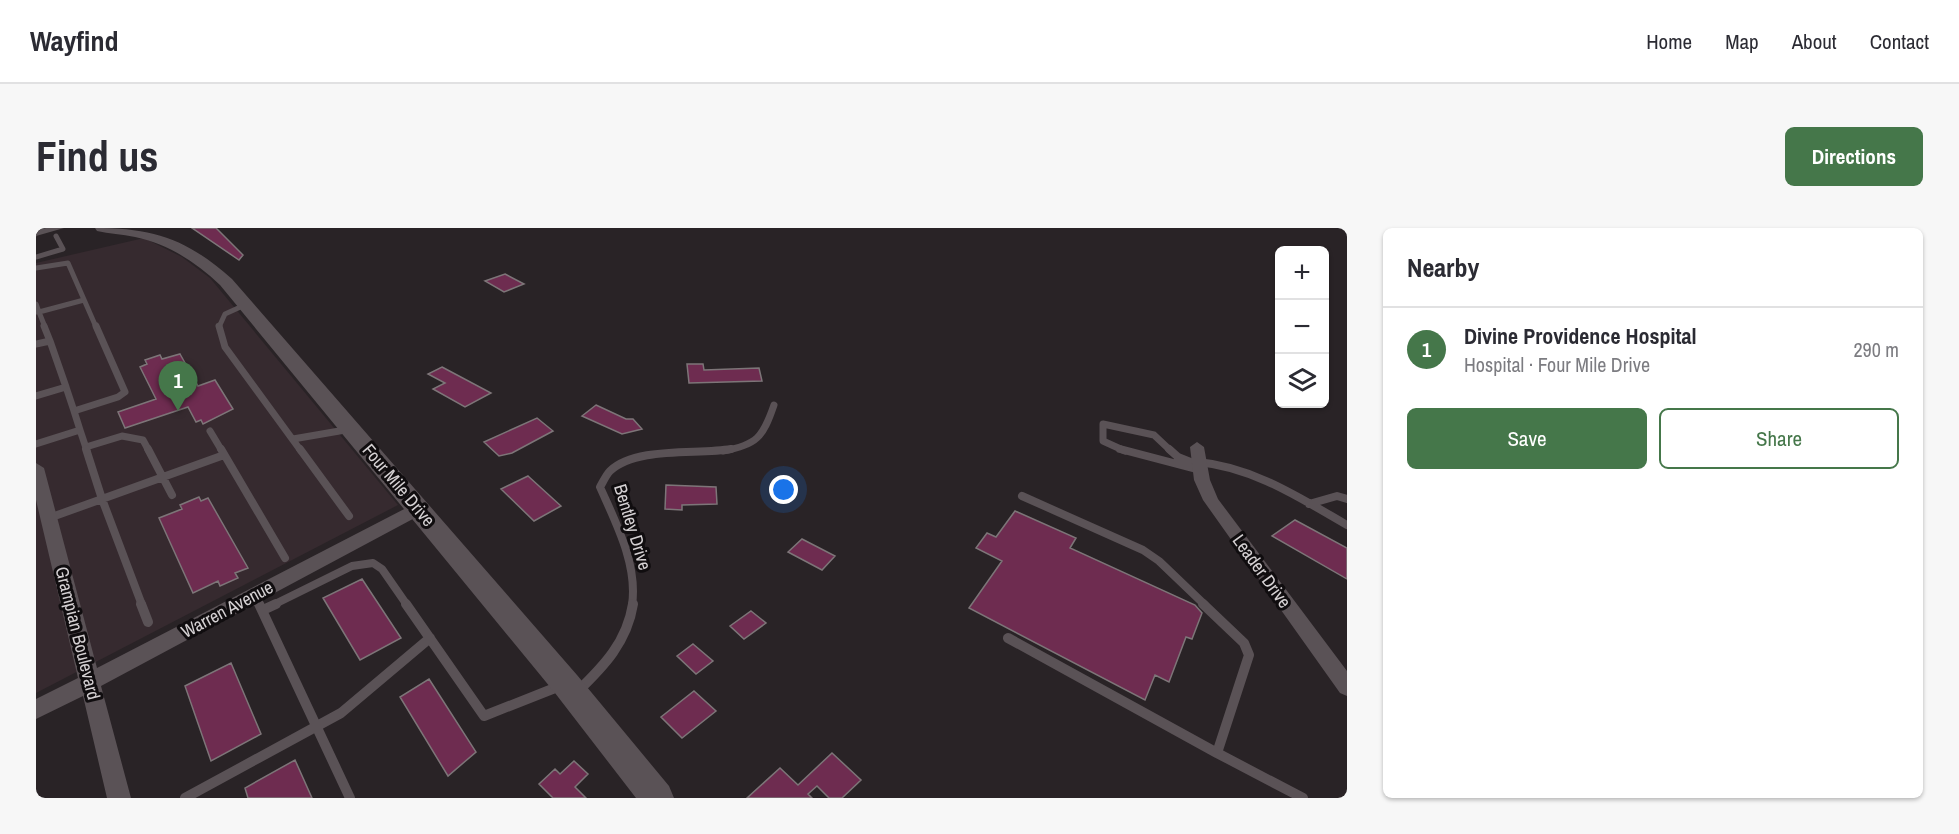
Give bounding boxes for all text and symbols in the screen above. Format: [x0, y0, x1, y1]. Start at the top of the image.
text: Wayfind [30, 22, 118, 60]
text: Home [1646, 27, 1692, 56]
text: Map [1725, 27, 1759, 56]
text: About [1792, 27, 1837, 56]
text: Contact [1870, 27, 1929, 56]
button: Directions [1785, 127, 1923, 186]
text: Find us [36, 128, 158, 184]
map controls [1275, 246, 1329, 408]
button: + [1275, 246, 1329, 300]
text: Nearby [1407, 250, 1479, 285]
button: − [1275, 300, 1329, 354]
text: Divine Providence Hospital [1464, 321, 1697, 351]
text: 1 [1422, 336, 1431, 363]
text: 290 m [1853, 336, 1899, 363]
text: Hospital · Four Mile Drive [1464, 351, 1650, 378]
button: layers [1275, 354, 1329, 408]
pin: 1 [158, 362, 198, 411]
button: Save [1407, 408, 1647, 469]
button: Share [1659, 408, 1899, 469]
street label: Four Mile Drive [357, 438, 441, 532]
your location [769, 475, 798, 504]
street label: Bentley Drive [608, 481, 658, 573]
street label: Leader Drive [1227, 529, 1297, 613]
street label: Grampian Boulevard [49, 564, 107, 702]
street label: Warren Avenue [177, 574, 277, 644]

